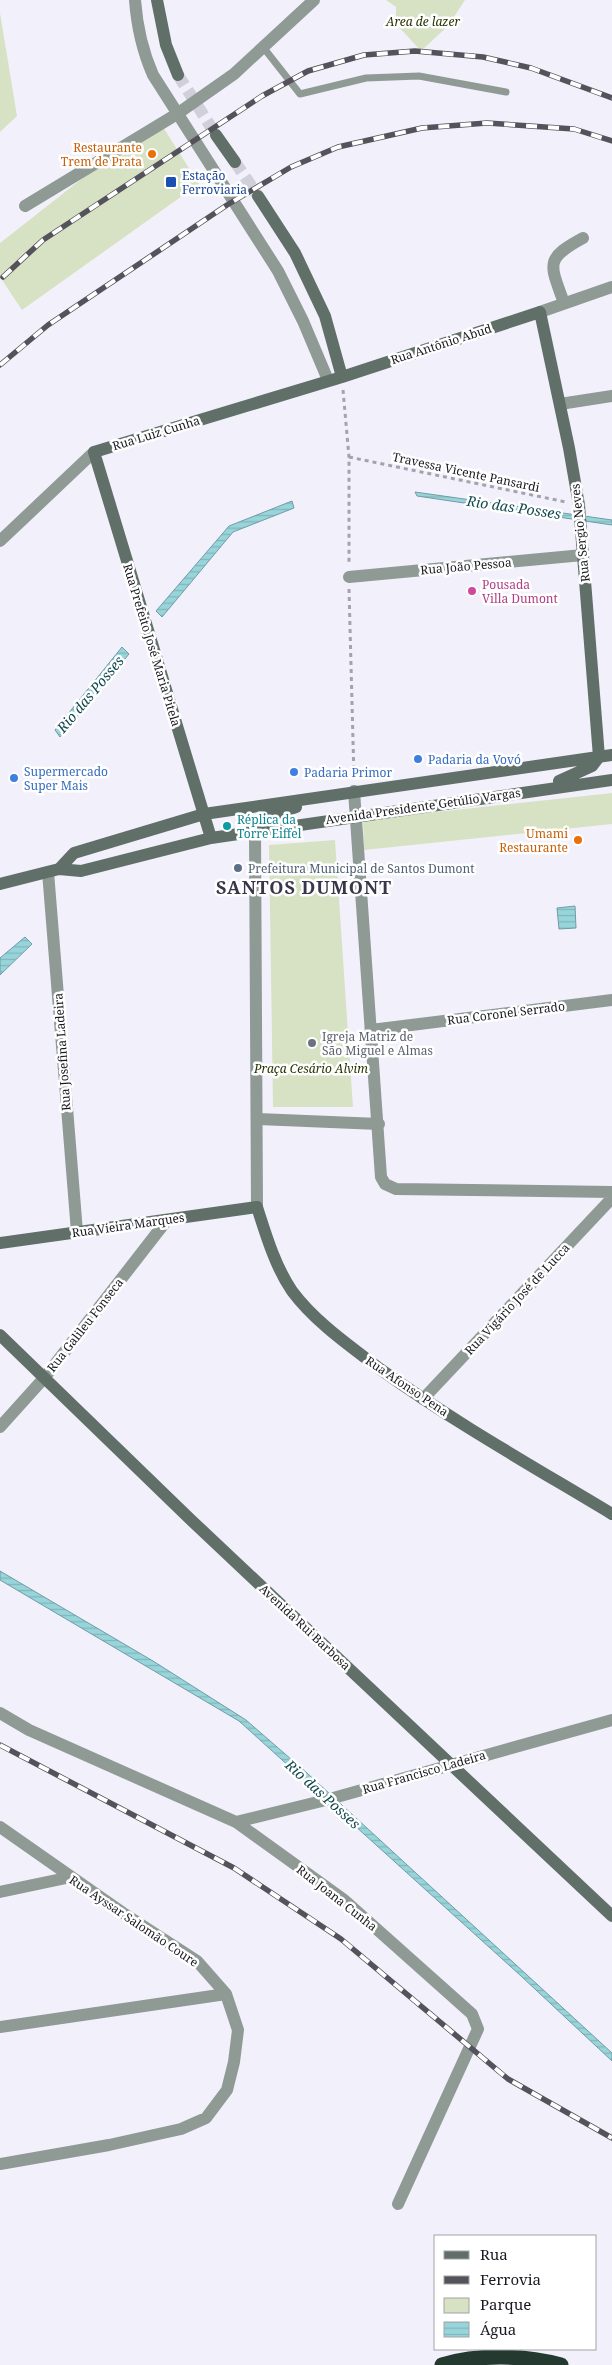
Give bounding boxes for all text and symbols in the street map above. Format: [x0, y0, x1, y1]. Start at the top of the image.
park label: Area de lazer [385, 13, 460, 30]
place label: Restaurante Trem de Prata [61, 139, 142, 170]
marker: Restaurante Trem de Prata [146, 148, 158, 160]
place label: Estação Ferroviaria [182, 167, 247, 198]
marker: Estação Ferroviaria [164, 175, 178, 189]
street label: Rua Antônio Abud [388, 319, 494, 368]
street label: Rua Luiz Cunha [110, 412, 202, 454]
street label: Travessa Vicente Pansardi [391, 448, 541, 496]
street label: Rua Sergio Neves [566, 483, 594, 583]
water label: Rio das Posses [465, 491, 563, 523]
street label: Rua João Pessoa [420, 554, 513, 578]
street label: Rua Prefeito José Maria Pitela [119, 562, 185, 729]
place label: Pousada Villa Dumont [482, 576, 558, 607]
marker: Pousada Villa Dumont [466, 585, 478, 597]
water label: Rio das Posses [52, 651, 128, 737]
place label: Padaria da Vovó [428, 751, 521, 768]
marker: Padaria da Vovó [412, 753, 424, 765]
place label: Supermercado Super Mais [24, 763, 108, 794]
place label: Padaria Primor [304, 764, 393, 781]
marker: Padaria Primor [288, 766, 300, 778]
marker: Supermercado Super Mais [8, 772, 20, 784]
street label: Avenida Presidente Getúlio Vargas [324, 784, 522, 828]
place label: Réplica da Torre Eiffel [237, 811, 302, 842]
marker: Réplica da Torre Eiffel [221, 820, 233, 832]
place label: Umami Restaurante [499, 825, 568, 856]
marker: Umami Restaurante [572, 834, 584, 846]
place label: Prefeitura Municipal de Santos Dumont [248, 860, 475, 877]
marker: Prefeitura Municipal de Santos Dumont [232, 862, 244, 874]
district label: SANTOS DUMONT [216, 875, 392, 899]
street label: Rua Josefina Ladeira [49, 992, 75, 1111]
street label: Rua Coronel Serrado [446, 997, 566, 1029]
place label: Igreja Matriz de São Miguel e Almas [322, 1028, 433, 1059]
marker: Igreja Matriz de São Miguel e Almas [306, 1037, 318, 1049]
park label: Praça Cesário Alvim [253, 1060, 368, 1077]
street label: Rua Vieira Marques [71, 1209, 185, 1241]
street label: Rua Vigário José de Lucca [461, 1239, 573, 1358]
street label: Rua Galileu Fonseca [43, 1274, 127, 1376]
street label: Rua Afonso Pena [362, 1352, 452, 1420]
street label: Avenida Rui Barbosa [256, 1580, 355, 1674]
street label: Rua Francisco Ladeira [360, 1746, 488, 1798]
water label: Rio das Posses [281, 1755, 365, 1833]
street label: Rua Joana Cunha [293, 1861, 381, 1935]
street label: Rua Ayssar Salomão Coure [66, 1871, 202, 1971]
legend [434, 2235, 597, 2350]
text: Rua [480, 2244, 508, 2264]
text: Ferrovia [480, 2269, 541, 2289]
text: Parque [480, 2294, 531, 2314]
text: Água [480, 2319, 516, 2339]

